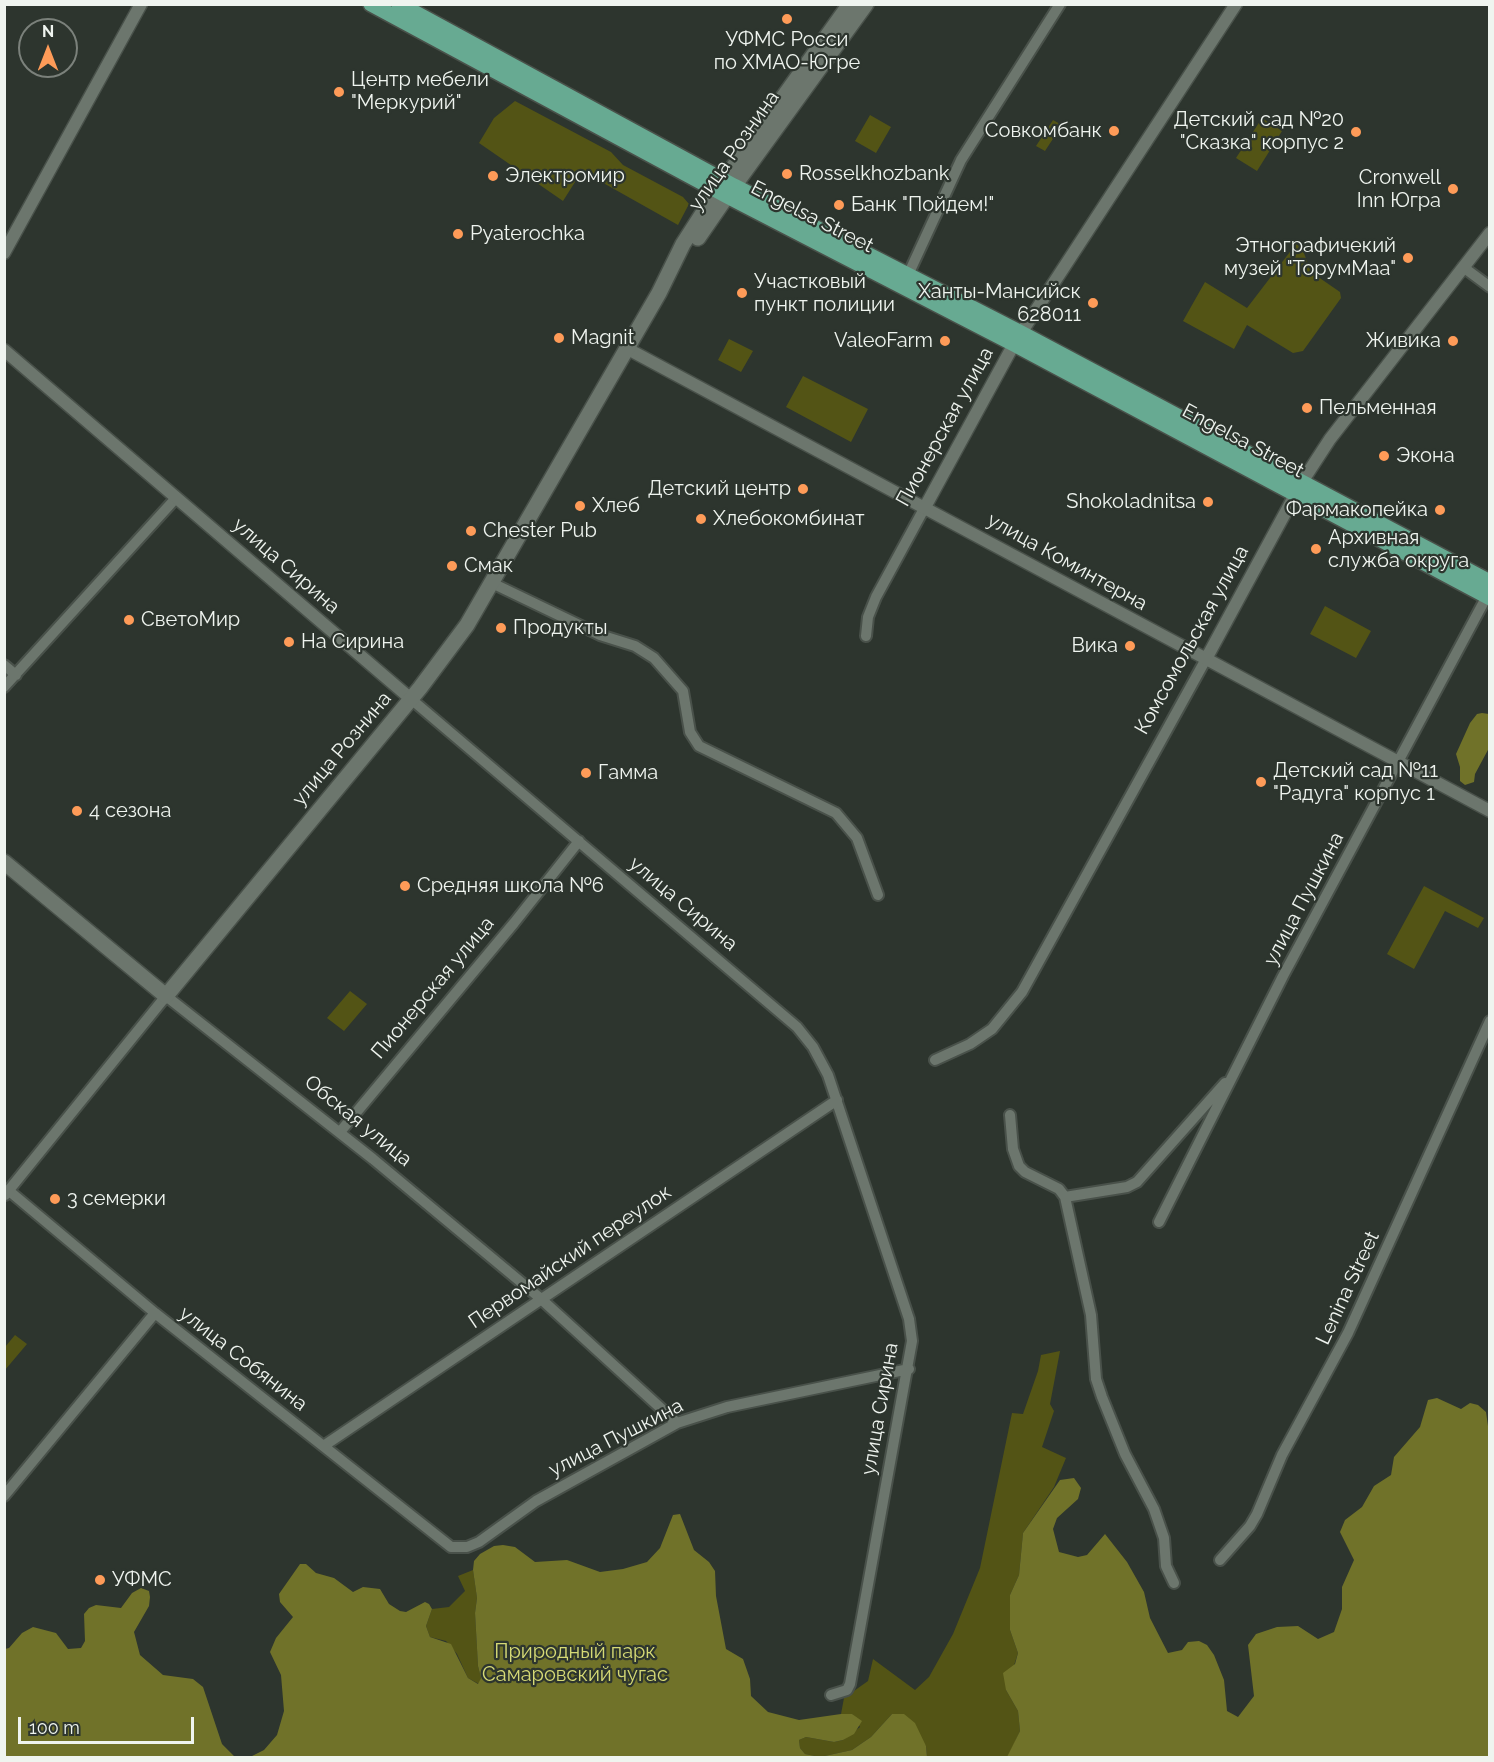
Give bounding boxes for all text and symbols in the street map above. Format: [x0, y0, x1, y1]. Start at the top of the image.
marker: УФМС Росси по ХМАО-Югре [780, 12, 794, 26]
north arrow [18, 18, 78, 78]
text: N [42, 22, 54, 41]
place label: УФМС Росси по ХМАО-Югре [714, 28, 860, 75]
place label: Центр мебели "Меркурий" [351, 68, 489, 115]
marker: Центр мебели "Меркурий" [332, 85, 346, 99]
street label: улица Рознина [684, 86, 784, 216]
place label: Детский сад №20 "Сказка" корпус 2 [1173, 108, 1344, 155]
place label: Совкомбанк [985, 119, 1102, 143]
marker: Совкомбанк [1107, 124, 1121, 138]
marker: Детский сад №20 "Сказка" корпус 2 [1349, 125, 1363, 139]
place label: Rosselkhozbank [799, 162, 949, 186]
place label: Электромир [505, 164, 625, 188]
place label: Cronwell Inn Югра [1357, 166, 1441, 213]
marker: Rosselkhozbank [780, 167, 794, 181]
marker: Электромир [486, 169, 500, 183]
street label: Engelsa Street [747, 176, 877, 258]
marker: Cronwell Inn Югра [1446, 182, 1460, 196]
place label: Банк "Пойдем!" [851, 193, 994, 217]
marker: Банк "Пойдем!" [832, 198, 846, 212]
place label: Pyaterochka [470, 222, 585, 246]
marker: Pyaterochka [451, 227, 465, 241]
place label: Этнографичекий музей "ТорумМаа" [1224, 234, 1396, 281]
marker: Этнографичекий музей "ТорумМаа" [1401, 251, 1415, 265]
place label: Участковый пункт полиции [754, 270, 895, 317]
place label: Ханты-Мансийск 628011 [918, 280, 1081, 327]
marker: Участковый пункт полиции [735, 286, 749, 300]
marker: Ханты-Мансийск 628011 [1086, 296, 1100, 310]
place label: Magnit [571, 326, 634, 350]
place label: ValeoFarm [834, 329, 933, 353]
place label: Живика [1366, 329, 1441, 353]
marker: Magnit [552, 331, 566, 345]
marker: ValeoFarm [938, 334, 952, 348]
marker: Живика [1446, 334, 1460, 348]
street label: Пионерская улица [891, 343, 999, 511]
place label: Пельменная [1319, 396, 1436, 420]
street label: Engelsa Street [1178, 399, 1308, 483]
marker: Пельменная [1300, 401, 1314, 415]
place label: Экона [1396, 444, 1455, 468]
marker: Экона [1377, 449, 1391, 463]
place label: Детский центр [648, 477, 791, 501]
marker: Детский центр [796, 482, 810, 496]
place label: Shokoladnitsa [1066, 490, 1196, 514]
place label: Хлеб [592, 494, 640, 518]
marker: Shokoladnitsa [1201, 495, 1215, 509]
place label: Фармакопейка [1286, 498, 1428, 522]
marker: Хлеб [573, 499, 587, 513]
marker: Фармакопейка [1433, 503, 1447, 517]
place label: Хлебокомбинат [713, 507, 865, 531]
street label: улица Коминтерна [983, 508, 1151, 616]
marker: Хлебокомбинат [694, 512, 708, 526]
street label: улица Сирина [228, 513, 344, 619]
place label: Chester Pub [483, 519, 597, 543]
marker: Chester Pub [464, 524, 478, 538]
place label: Архивная служба округа [1328, 526, 1469, 573]
street label: Комсомольская улица [1130, 541, 1254, 739]
marker: Архивная служба округа [1309, 542, 1323, 556]
place label: Смак [464, 554, 513, 578]
marker: Смак [445, 559, 459, 573]
place label: СветоМир [141, 608, 240, 632]
marker: СветоМир [122, 613, 136, 627]
place label: Продукты [513, 616, 607, 640]
marker: Продукты [494, 621, 508, 635]
place label: На Сирина [301, 630, 404, 654]
place label: Вика [1072, 634, 1118, 658]
marker: На Сирина [282, 635, 296, 649]
marker: Вика [1123, 639, 1137, 653]
street label: улица Рознина [287, 687, 397, 811]
place label: Детский сад №11 "Радуга" корпус 1 [1273, 759, 1438, 806]
place label: Гамма [598, 761, 658, 785]
marker: Гамма [579, 766, 593, 780]
marker: Детский сад №11 "Радуга" корпус 1 [1254, 775, 1268, 789]
place label: 4 сезона [89, 799, 171, 823]
marker: 4 сезона [70, 804, 84, 818]
street label: улица Пушкина [1259, 828, 1349, 970]
street label: улица Сирина [624, 852, 742, 956]
place label: Средняя школа №6 [417, 874, 604, 898]
marker: Средняя школа №6 [398, 879, 412, 893]
street label: Пионерская улица [367, 912, 499, 1064]
street label: Обская улица [299, 1070, 417, 1172]
street label: Первомайский переулок [464, 1180, 676, 1334]
place label: 3 семерки [67, 1187, 166, 1211]
marker: 3 семерки [48, 1192, 62, 1206]
street label: Lenina Street [1311, 1228, 1385, 1348]
street label: улица Собянина [174, 1302, 312, 1416]
street label: улица Сирина [857, 1341, 903, 1477]
street label: улица Пушкина [545, 1394, 687, 1482]
place label: УФМС [112, 1568, 172, 1592]
marker: УФМС [93, 1573, 107, 1587]
park label: Природный парк Самаровский чугас [482, 1640, 668, 1687]
scale bar [21, 1705, 196, 1743]
text: 100 m [29, 1717, 80, 1738]

